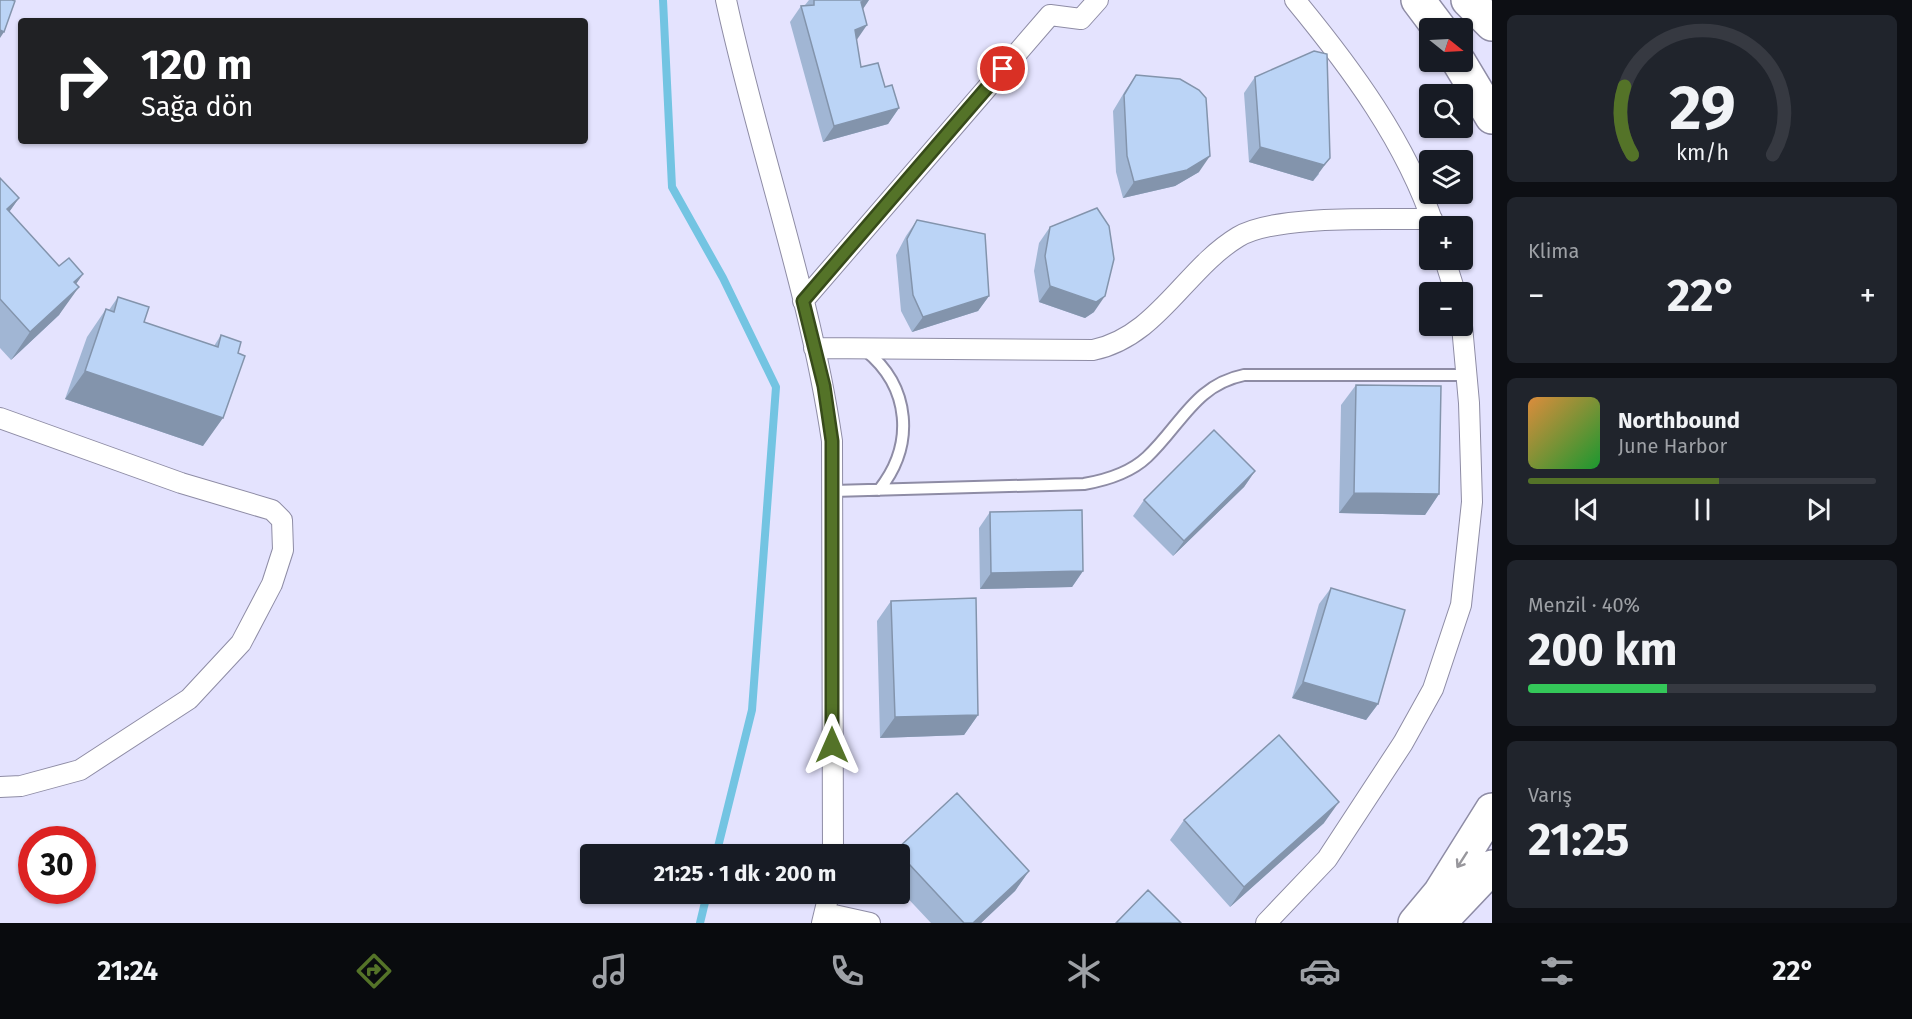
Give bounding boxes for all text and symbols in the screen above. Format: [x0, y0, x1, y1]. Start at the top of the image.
north arrow [1419, 18, 1473, 72]
map controls [1419, 18, 1473, 336]
text: 120 m [141, 40, 252, 90]
icon: right [42, 42, 120, 120]
pin [977, 43, 1028, 94]
icon: arrive [986, 52, 1019, 85]
text: 29 [1669, 71, 1735, 146]
button: search [1419, 84, 1473, 138]
text: Sağa dön [141, 91, 253, 123]
text: km/h [1675, 141, 1729, 167]
button: layers [1419, 150, 1473, 204]
button: + [1419, 216, 1473, 270]
text: Klima [1528, 239, 1579, 263]
text: 22° [1667, 269, 1737, 323]
text: − [1528, 276, 1545, 316]
text: + [1860, 276, 1876, 316]
button: − [1419, 282, 1473, 336]
text: Northbound [1618, 407, 1740, 434]
text: June Harbor [1618, 434, 1727, 458]
icon: previous [1570, 493, 1603, 526]
icon: pause [1686, 493, 1719, 526]
icon: next [1802, 493, 1835, 526]
text: Menzil · 40% [1528, 593, 1640, 617]
text: 200 km [1528, 623, 1677, 677]
position arrow [800, 713, 864, 777]
text: Varış [1528, 783, 1572, 807]
text: 21:25 [1528, 813, 1629, 867]
speed limit sign: 30 [18, 826, 96, 904]
one-way arrow [1456, 851, 1468, 868]
text: 21:25 · 1 dk · 200 m [654, 860, 836, 887]
icon: directions [353, 950, 395, 992]
icon: music [589, 950, 631, 992]
icon: phone [826, 950, 868, 992]
icon: climate [1063, 950, 1105, 992]
icon: car [1299, 950, 1341, 992]
icon: filters [1536, 950, 1578, 992]
text: 21:24 [97, 955, 158, 987]
text: 22° [1773, 955, 1815, 987]

